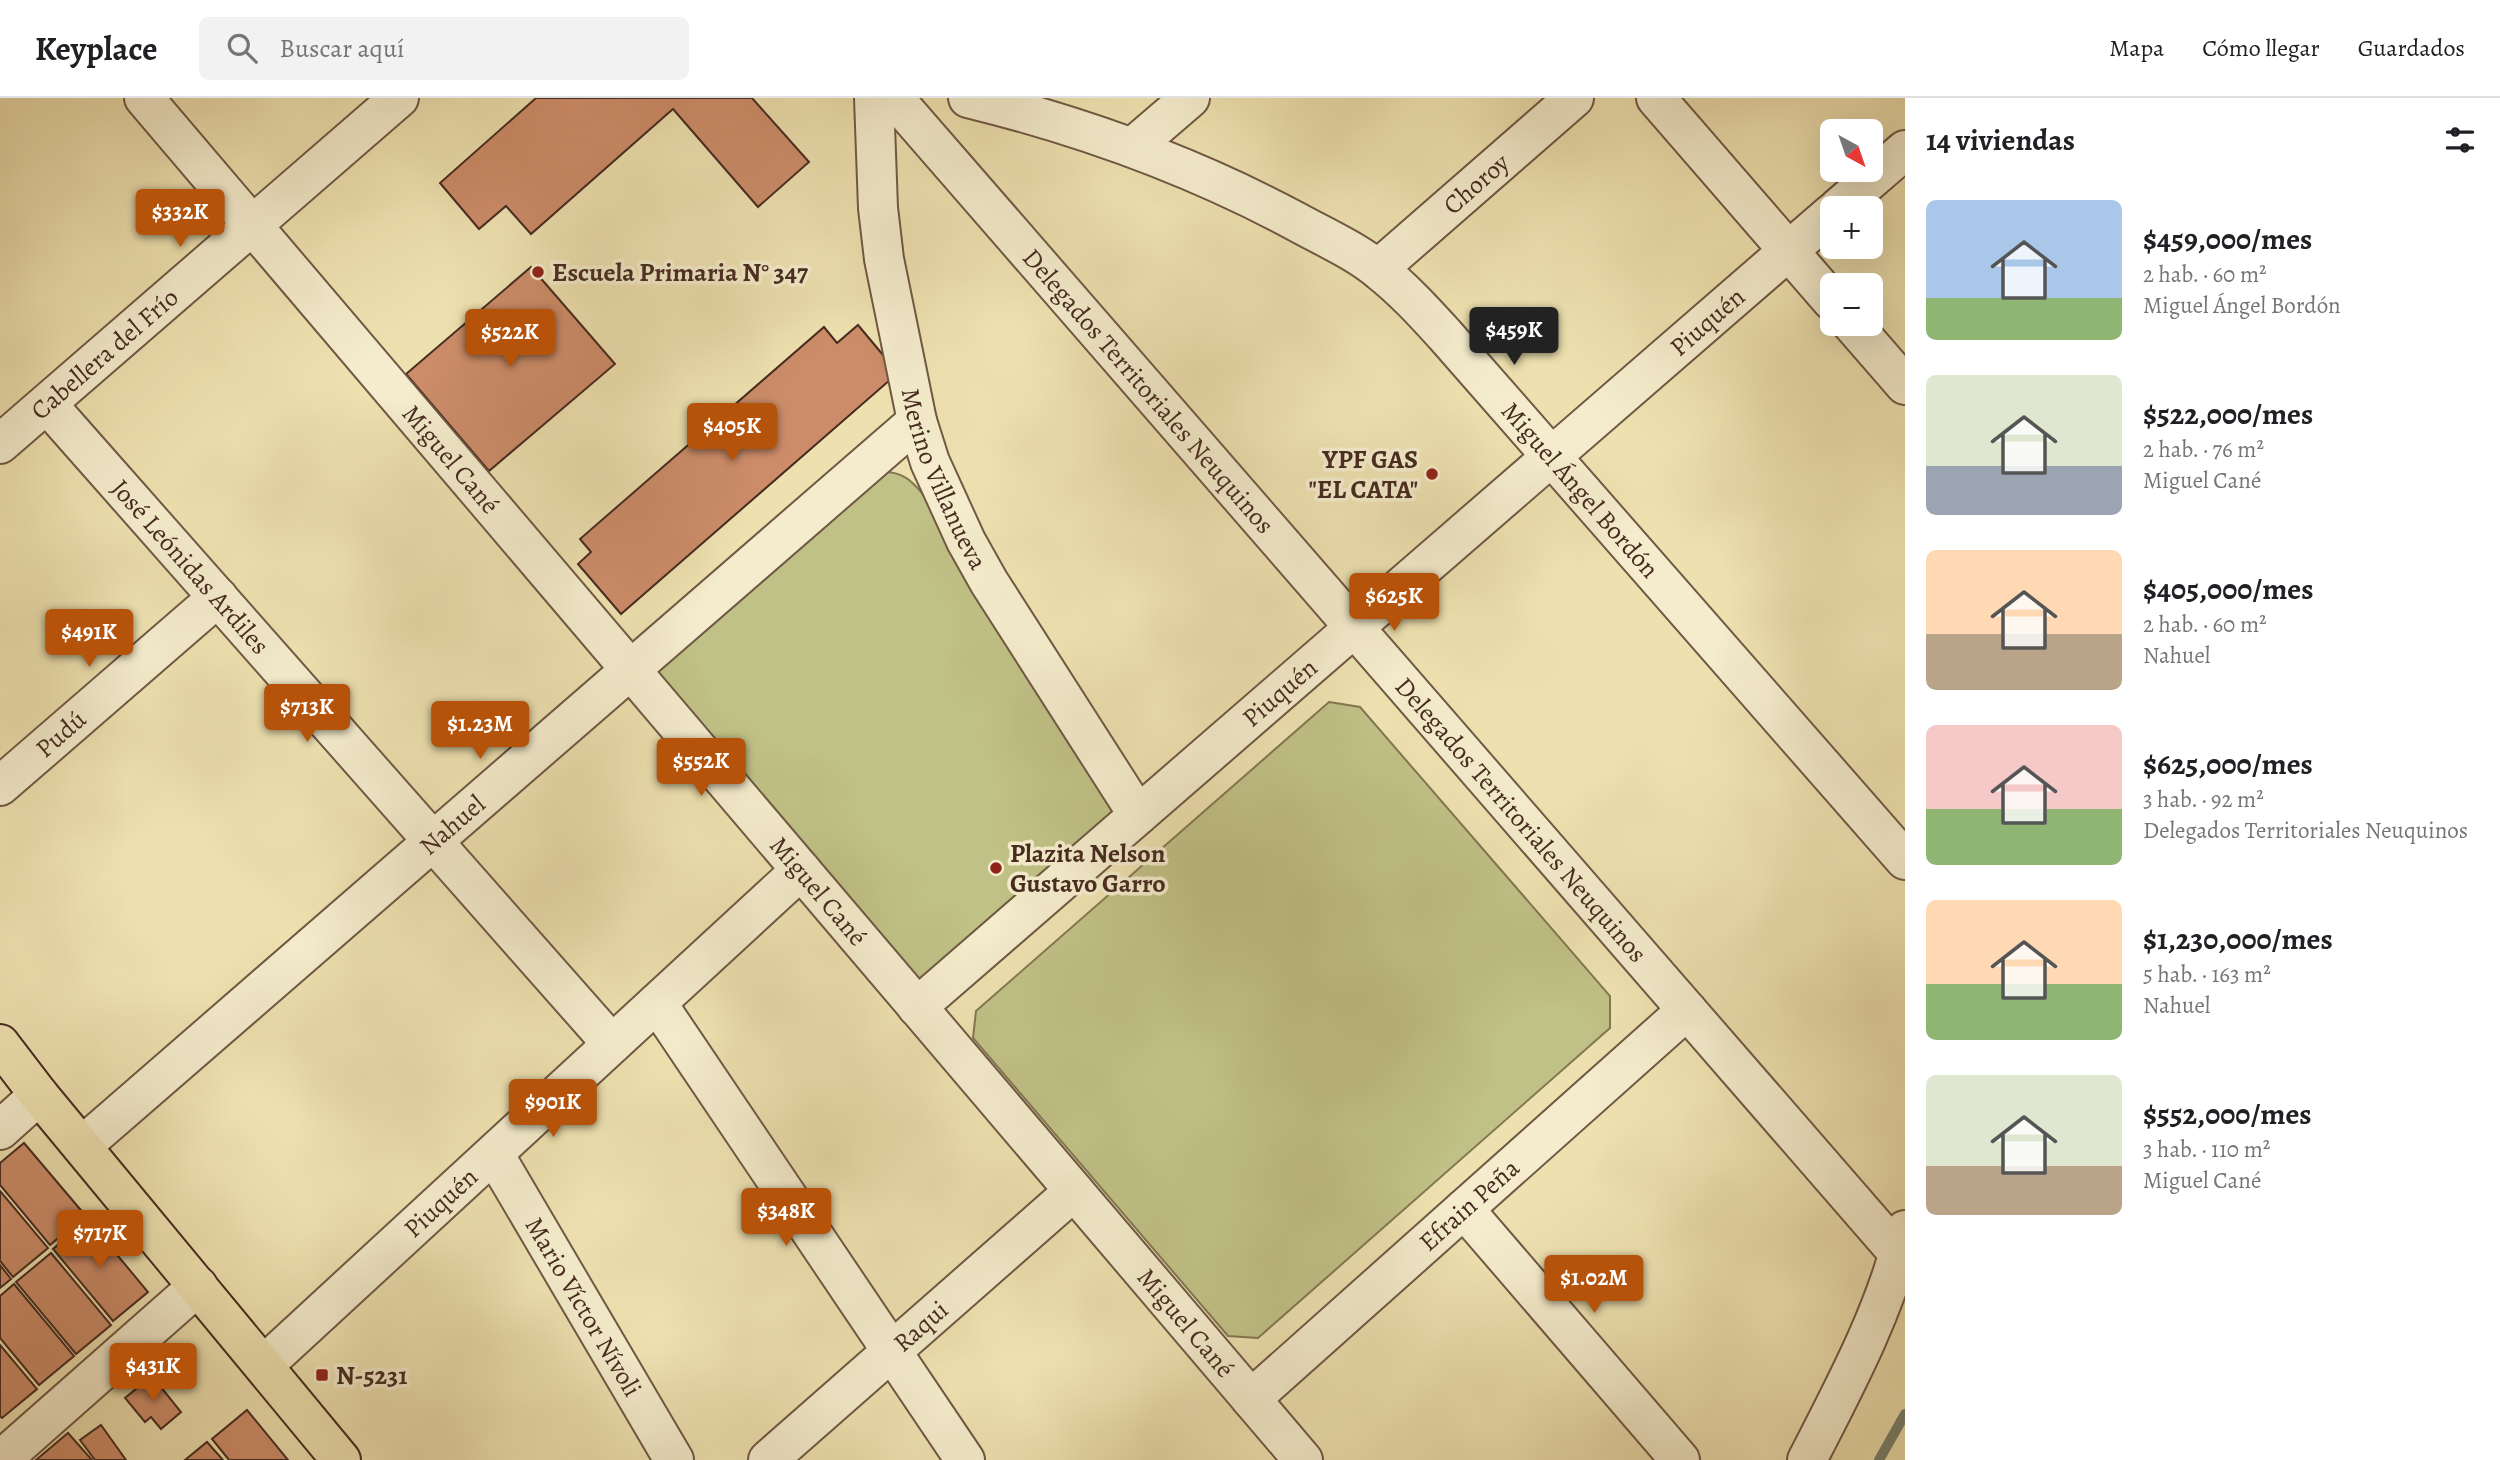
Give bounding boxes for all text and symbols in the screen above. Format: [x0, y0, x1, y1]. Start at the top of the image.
search box [199, 17, 689, 80]
text: Keyplace [35, 26, 157, 71]
icon: search [223, 29, 261, 67]
text: Buscar aquí [279, 31, 404, 66]
text: Mapa [2109, 32, 2164, 64]
text: Cómo llegar [2202, 32, 2320, 64]
text: Guardados [2358, 32, 2465, 64]
north arrow [1820, 119, 1883, 182]
map controls [1820, 119, 1883, 336]
text: 14 viviendas [1926, 120, 2075, 160]
icon: filters [2441, 121, 2479, 159]
street label: Choroy [1435, 145, 1517, 222]
pin: $332K [131, 190, 229, 249]
text: $332K [152, 196, 208, 227]
button: + [1820, 196, 1883, 259]
text: $459,000/mes [2143, 219, 2312, 259]
icon: home [1982, 228, 2066, 312]
street label: Delegados Territoriales Neuquinos [1015, 241, 1282, 541]
place label: Escuela Primaria N° 347 [552, 255, 809, 290]
text: 2 hab. · 60 m² [2143, 259, 2267, 290]
marker: Escuela Primaria N° 347 [530, 264, 546, 280]
button: − [1820, 273, 1883, 336]
street label: Piuquén [1662, 279, 1752, 364]
street label: Cabellera del Frío [23, 280, 186, 427]
text: Miguel Ángel Bordón [2143, 290, 2341, 321]
pin: $459K [1465, 308, 1563, 367]
pin: $522K [461, 310, 559, 369]
text: $459K [1485, 314, 1543, 345]
text: $522K [481, 316, 539, 347]
street label: Merino Villanueva [893, 385, 996, 576]
street label: Miguel Ángel Bordón [1494, 394, 1667, 585]
text: $522,000/mes [2143, 394, 2313, 434]
street label: Miguel Cané [395, 397, 508, 521]
icon: home [1982, 403, 2066, 487]
pin: $405K [683, 404, 781, 463]
text: $405K [703, 410, 761, 441]
text: 2 hab. · 76 m² [2143, 434, 2264, 465]
place label: YPF GAS "EL CATA" [1308, 442, 1418, 507]
text: Miguel Cané [2143, 465, 2261, 496]
marker: YPF GAS "EL CATA" [1424, 466, 1440, 482]
street label: José Leónidas Ardiles [104, 472, 278, 662]
text: $405,000/mes [2143, 569, 2313, 609]
pin: $625K [1345, 574, 1443, 633]
icon: home [1982, 578, 2066, 662]
text: $625K [1365, 580, 1423, 611]
text: 2 hab. · 60 m² [2143, 609, 2267, 640]
pin: $491K [40, 610, 138, 669]
text: $491K [61, 616, 117, 647]
text: Nahuel [2143, 640, 2210, 671]
street label: Piuquén [1234, 650, 1325, 735]
street label: Delegados Territoriales Neuquinos [1387, 669, 1655, 970]
pin: $713K [258, 684, 356, 744]
text: $713K [280, 691, 334, 722]
street label: Pudú [28, 701, 94, 765]
pin: $1.23M [423, 702, 537, 761]
text: $1.23M [447, 708, 513, 739]
pin: $552K [652, 738, 750, 798]
text: $625,000/mes [2143, 744, 2313, 784]
text: $552K [673, 745, 729, 776]
icon: home [1982, 753, 2066, 837]
text: 3 hab. · 92 m² [2143, 784, 2264, 815]
street label: Nahuel [412, 787, 492, 863]
text: Delegados Territoriales Neuquinos [2143, 815, 2468, 846]
street label: Miguel Cané [762, 829, 875, 953]
place label: Plazita Nelson Gustavo Garro [1010, 836, 1166, 901]
marker: Plazita Nelson Gustavo Garro [988, 860, 1004, 876]
text: $1,230,000/mes [2143, 919, 2333, 959]
icon: home [1982, 928, 2066, 1012]
text: 5 hab. · 163 m² [2143, 959, 2271, 990]
text: Nahuel [2143, 990, 2210, 1021]
pin: $901K [504, 1080, 602, 1139]
text: $901K [525, 1086, 581, 1117]
text: $552,000/mes [2143, 1094, 2312, 1134]
icon: home [1982, 1103, 2066, 1187]
text: 3 hab. · 110 m² [2143, 1134, 2270, 1165]
street label: Efrain Peña [1411, 1150, 1527, 1259]
street label: Piuquén [396, 1159, 485, 1245]
text: Miguel Cané [2143, 1165, 2261, 1196]
pin: $348K [737, 1188, 835, 1248]
text: $348K [757, 1195, 815, 1226]
pin: $717K [51, 1210, 149, 1270]
street label: Mario Víctor Nívoli [517, 1210, 650, 1403]
text: $717K [73, 1217, 127, 1248]
pin: $1.02M [1537, 1256, 1651, 1315]
street label: Miguel Cané [1129, 1260, 1243, 1385]
text: $1.02M [1560, 1262, 1628, 1293]
street label: Raqui [885, 1292, 955, 1360]
pin: $431K [104, 1344, 202, 1403]
text: $431K [126, 1350, 180, 1381]
place label: N-5231 [336, 1358, 408, 1393]
marker: N-5231 [314, 1367, 330, 1383]

